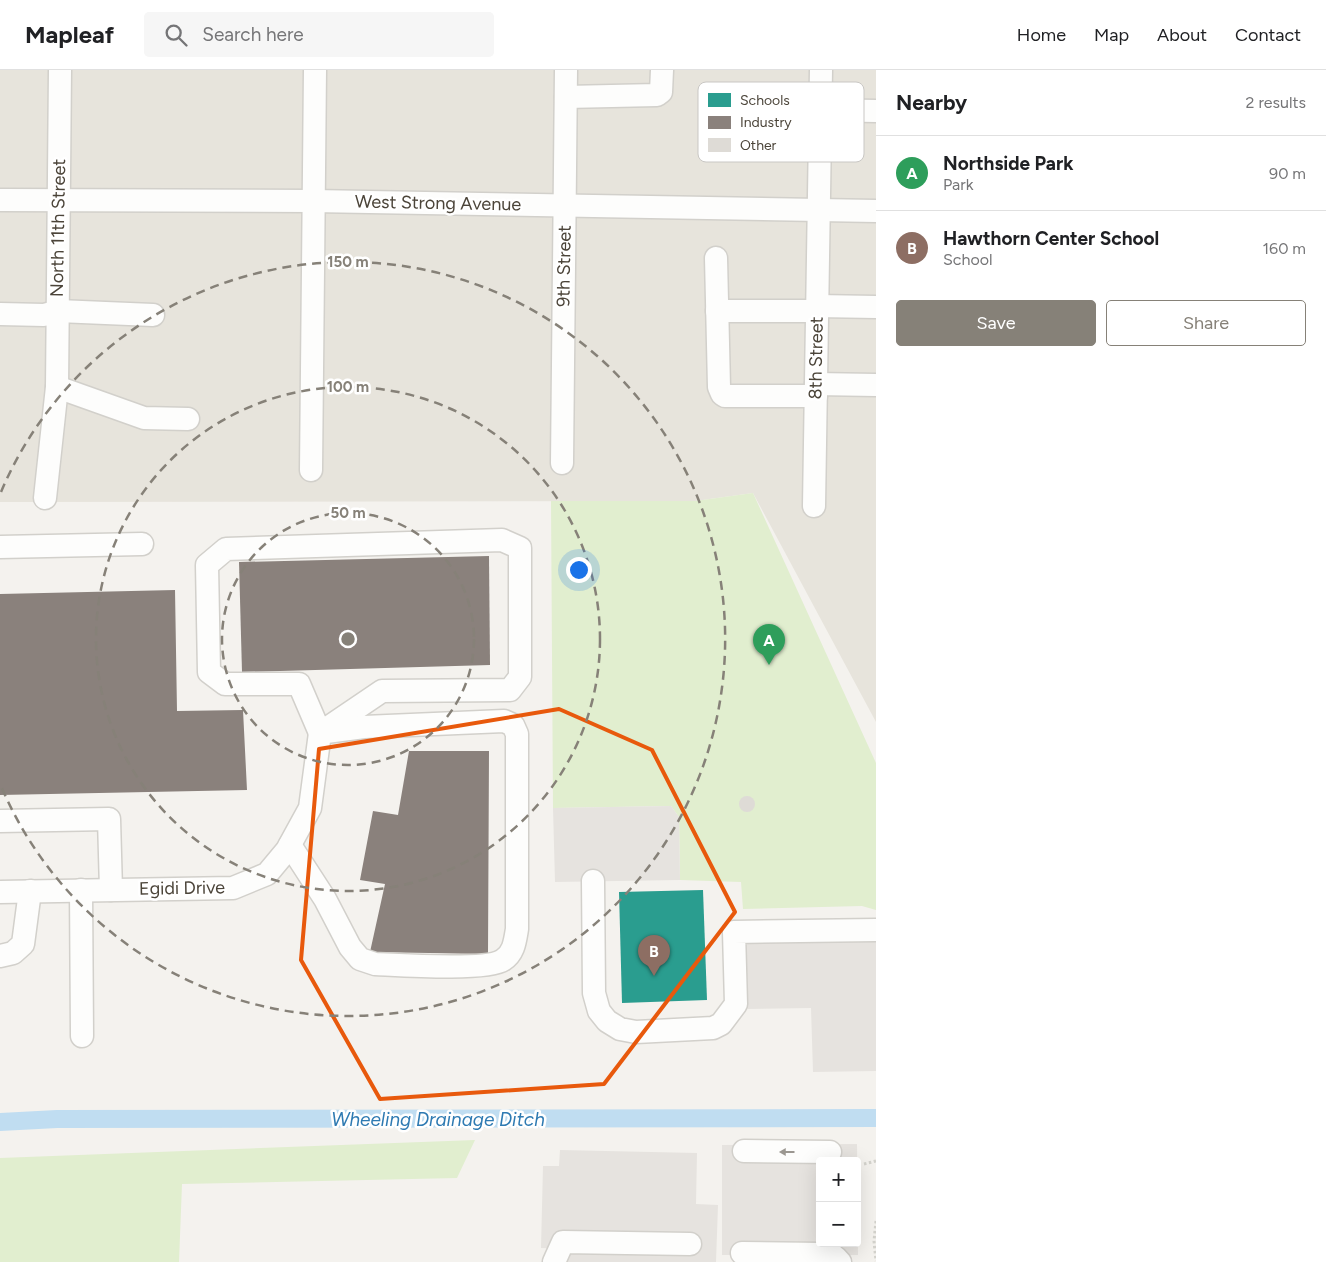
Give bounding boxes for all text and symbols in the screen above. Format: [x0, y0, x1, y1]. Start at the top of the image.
search box [144, 12, 494, 57]
text: Mapleaf [25, 20, 114, 49]
icon: search [162, 21, 190, 49]
text: Search here [202, 23, 304, 46]
text: Home [1017, 24, 1066, 46]
text: Map [1094, 24, 1129, 46]
text: About [1157, 24, 1207, 46]
text: Contact [1235, 24, 1301, 46]
legend [698, 82, 864, 162]
text: Nearby [896, 90, 967, 115]
text: Schools [740, 92, 790, 109]
text: 2 results [1246, 93, 1306, 112]
text: Industry [740, 114, 792, 131]
text: Other [740, 137, 777, 154]
text: Northside Park [943, 152, 1073, 175]
street label: North 11th Street [46, 158, 70, 297]
text: A [906, 164, 918, 183]
text: 90 m [1269, 164, 1306, 183]
text: Park [943, 175, 973, 194]
street label: West Strong Avenue [355, 191, 522, 215]
street label: 9th Street [552, 225, 576, 307]
text: Hawthorn Center School [943, 227, 1159, 250]
text: B [907, 239, 917, 258]
text: 160 m [1263, 239, 1306, 258]
text: School [943, 250, 993, 269]
text: 150 m [327, 253, 369, 271]
button: Save [896, 300, 1096, 346]
button: Share [1106, 300, 1306, 346]
street label: 8th Street [804, 316, 828, 400]
text: 100 m [327, 378, 369, 396]
text: 50 m [330, 504, 366, 522]
your location [566, 557, 592, 583]
pin: A [753, 624, 785, 665]
centre of rings [339, 630, 357, 648]
street label: Egidi Drive [139, 876, 225, 900]
pin: B [638, 935, 670, 976]
water label: Wheeling Drainage Ditch [331, 1108, 545, 1131]
one-way arrow [779, 1148, 795, 1156]
map controls [816, 1157, 861, 1247]
button: + [816, 1157, 861, 1202]
button: − [816, 1202, 861, 1247]

